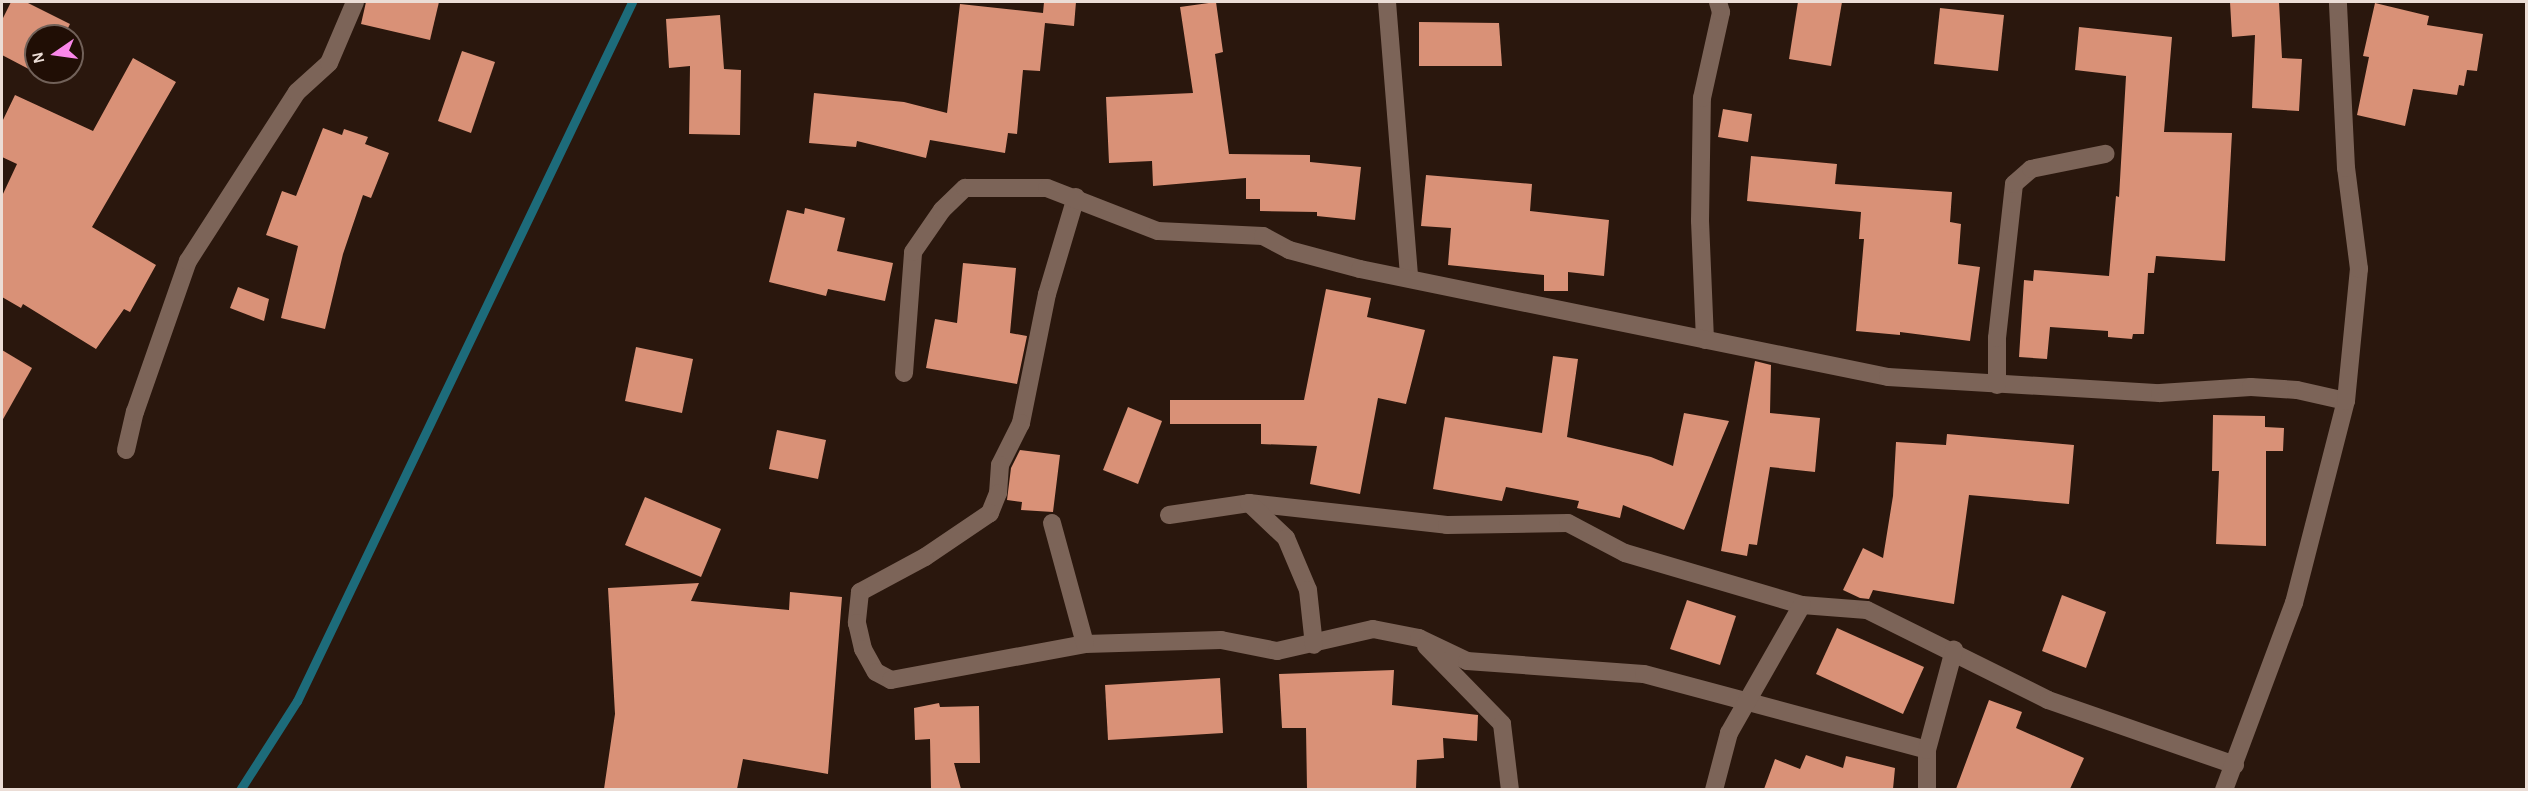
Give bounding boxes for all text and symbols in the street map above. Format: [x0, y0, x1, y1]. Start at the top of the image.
north arrow [24, 24, 84, 84]
text: N [29, 50, 47, 65]

